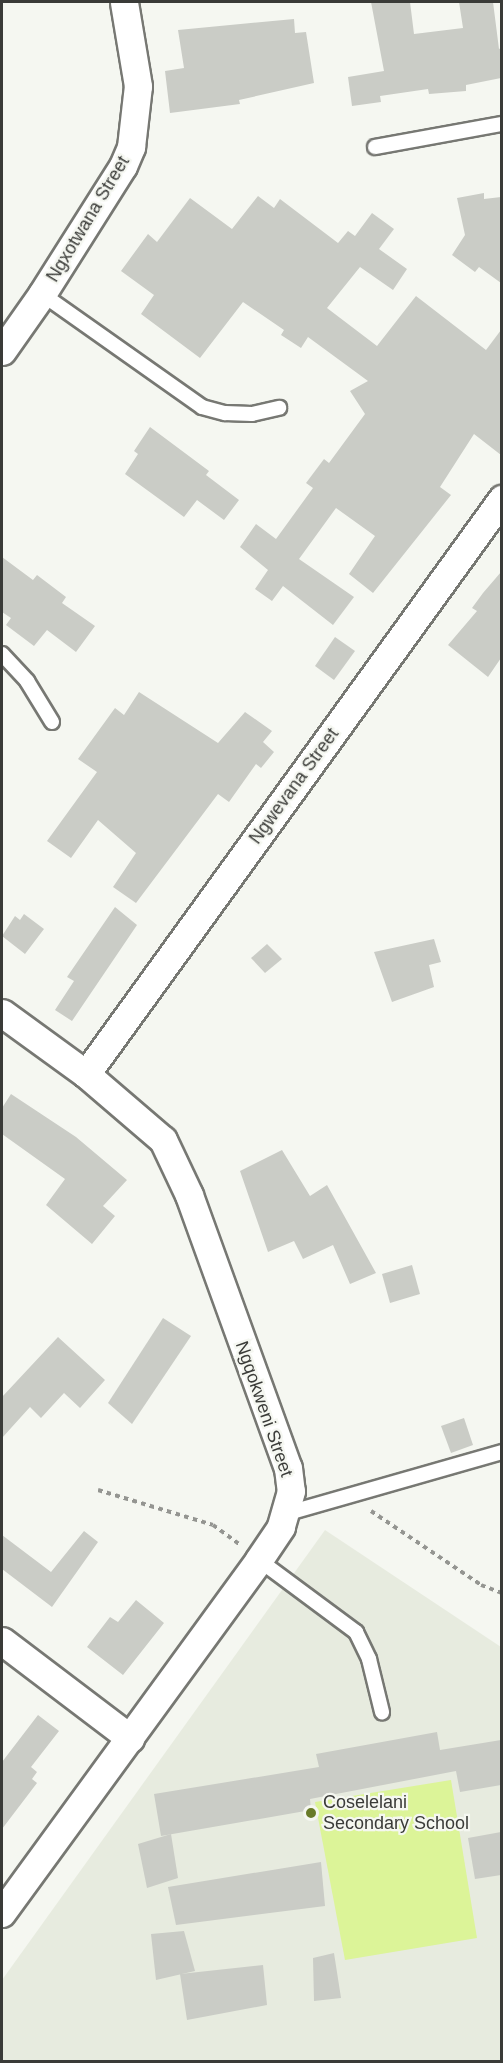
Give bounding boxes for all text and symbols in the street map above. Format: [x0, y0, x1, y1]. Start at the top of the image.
street label: Ngxotwana Street [42, 152, 134, 286]
street label: Ngwevana Street [245, 724, 343, 848]
street label: Ngqokweni Street [231, 1338, 297, 1480]
place label: Coselelani Secondary School [323, 1792, 469, 1834]
marker: Coselelani Secondary School [304, 1806, 318, 1820]

